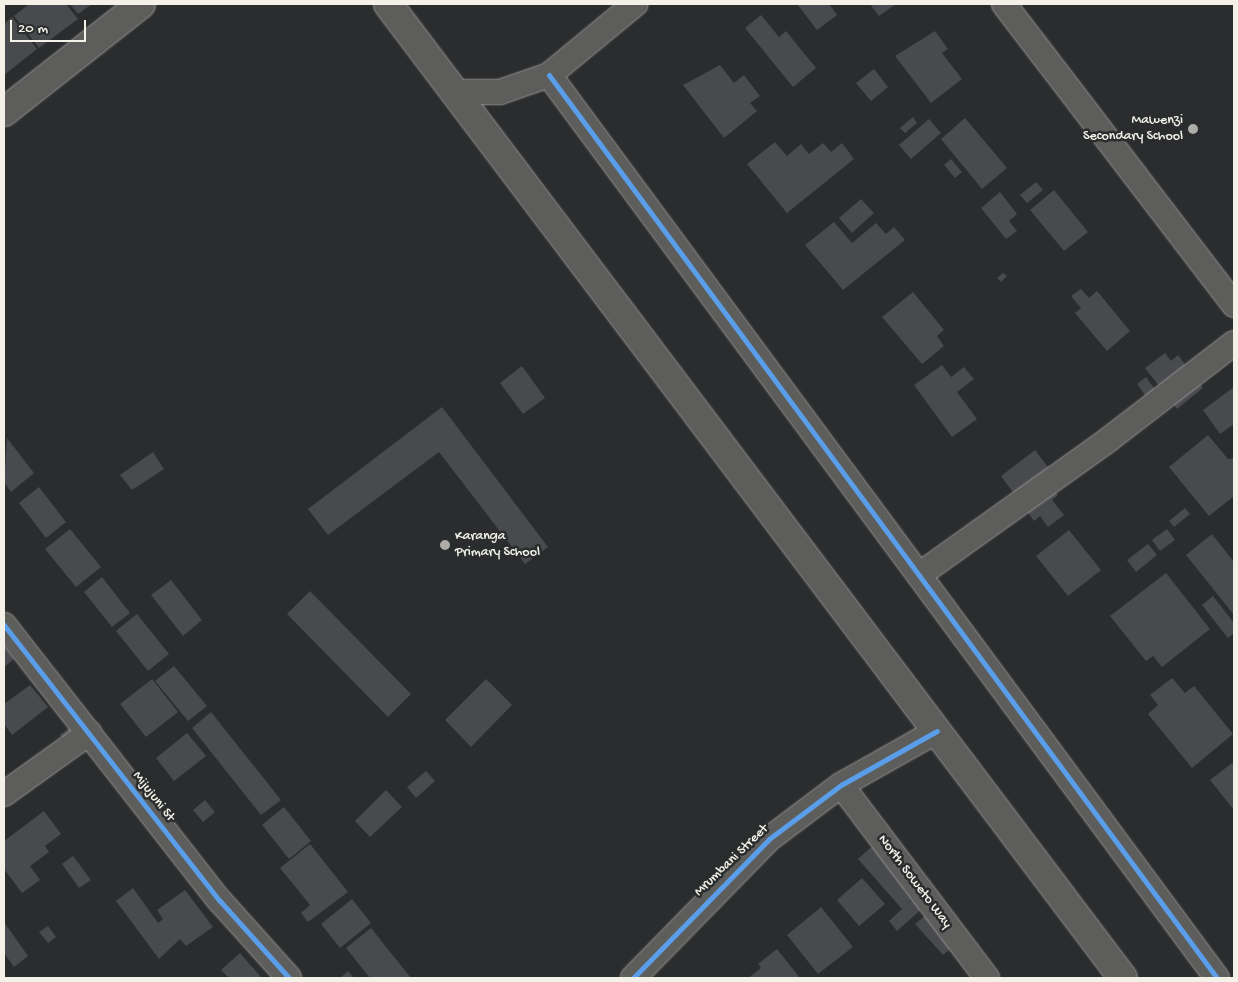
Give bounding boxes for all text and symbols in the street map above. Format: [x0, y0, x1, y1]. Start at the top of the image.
scale bar [12, 10, 89, 42]
text: 20 m [18, 20, 48, 38]
place label: Mawenzi Secondary School [1083, 113, 1183, 146]
marker: Mawenzi Secondary School [1187, 123, 1199, 135]
place label: Karanga Primary School [455, 529, 540, 562]
marker: Karanga Primary School [439, 539, 451, 551]
street label: Mijujuni St [128, 768, 178, 826]
street label: Mrumbani Street [691, 821, 773, 901]
street label: North Soweto Way [873, 832, 955, 932]

